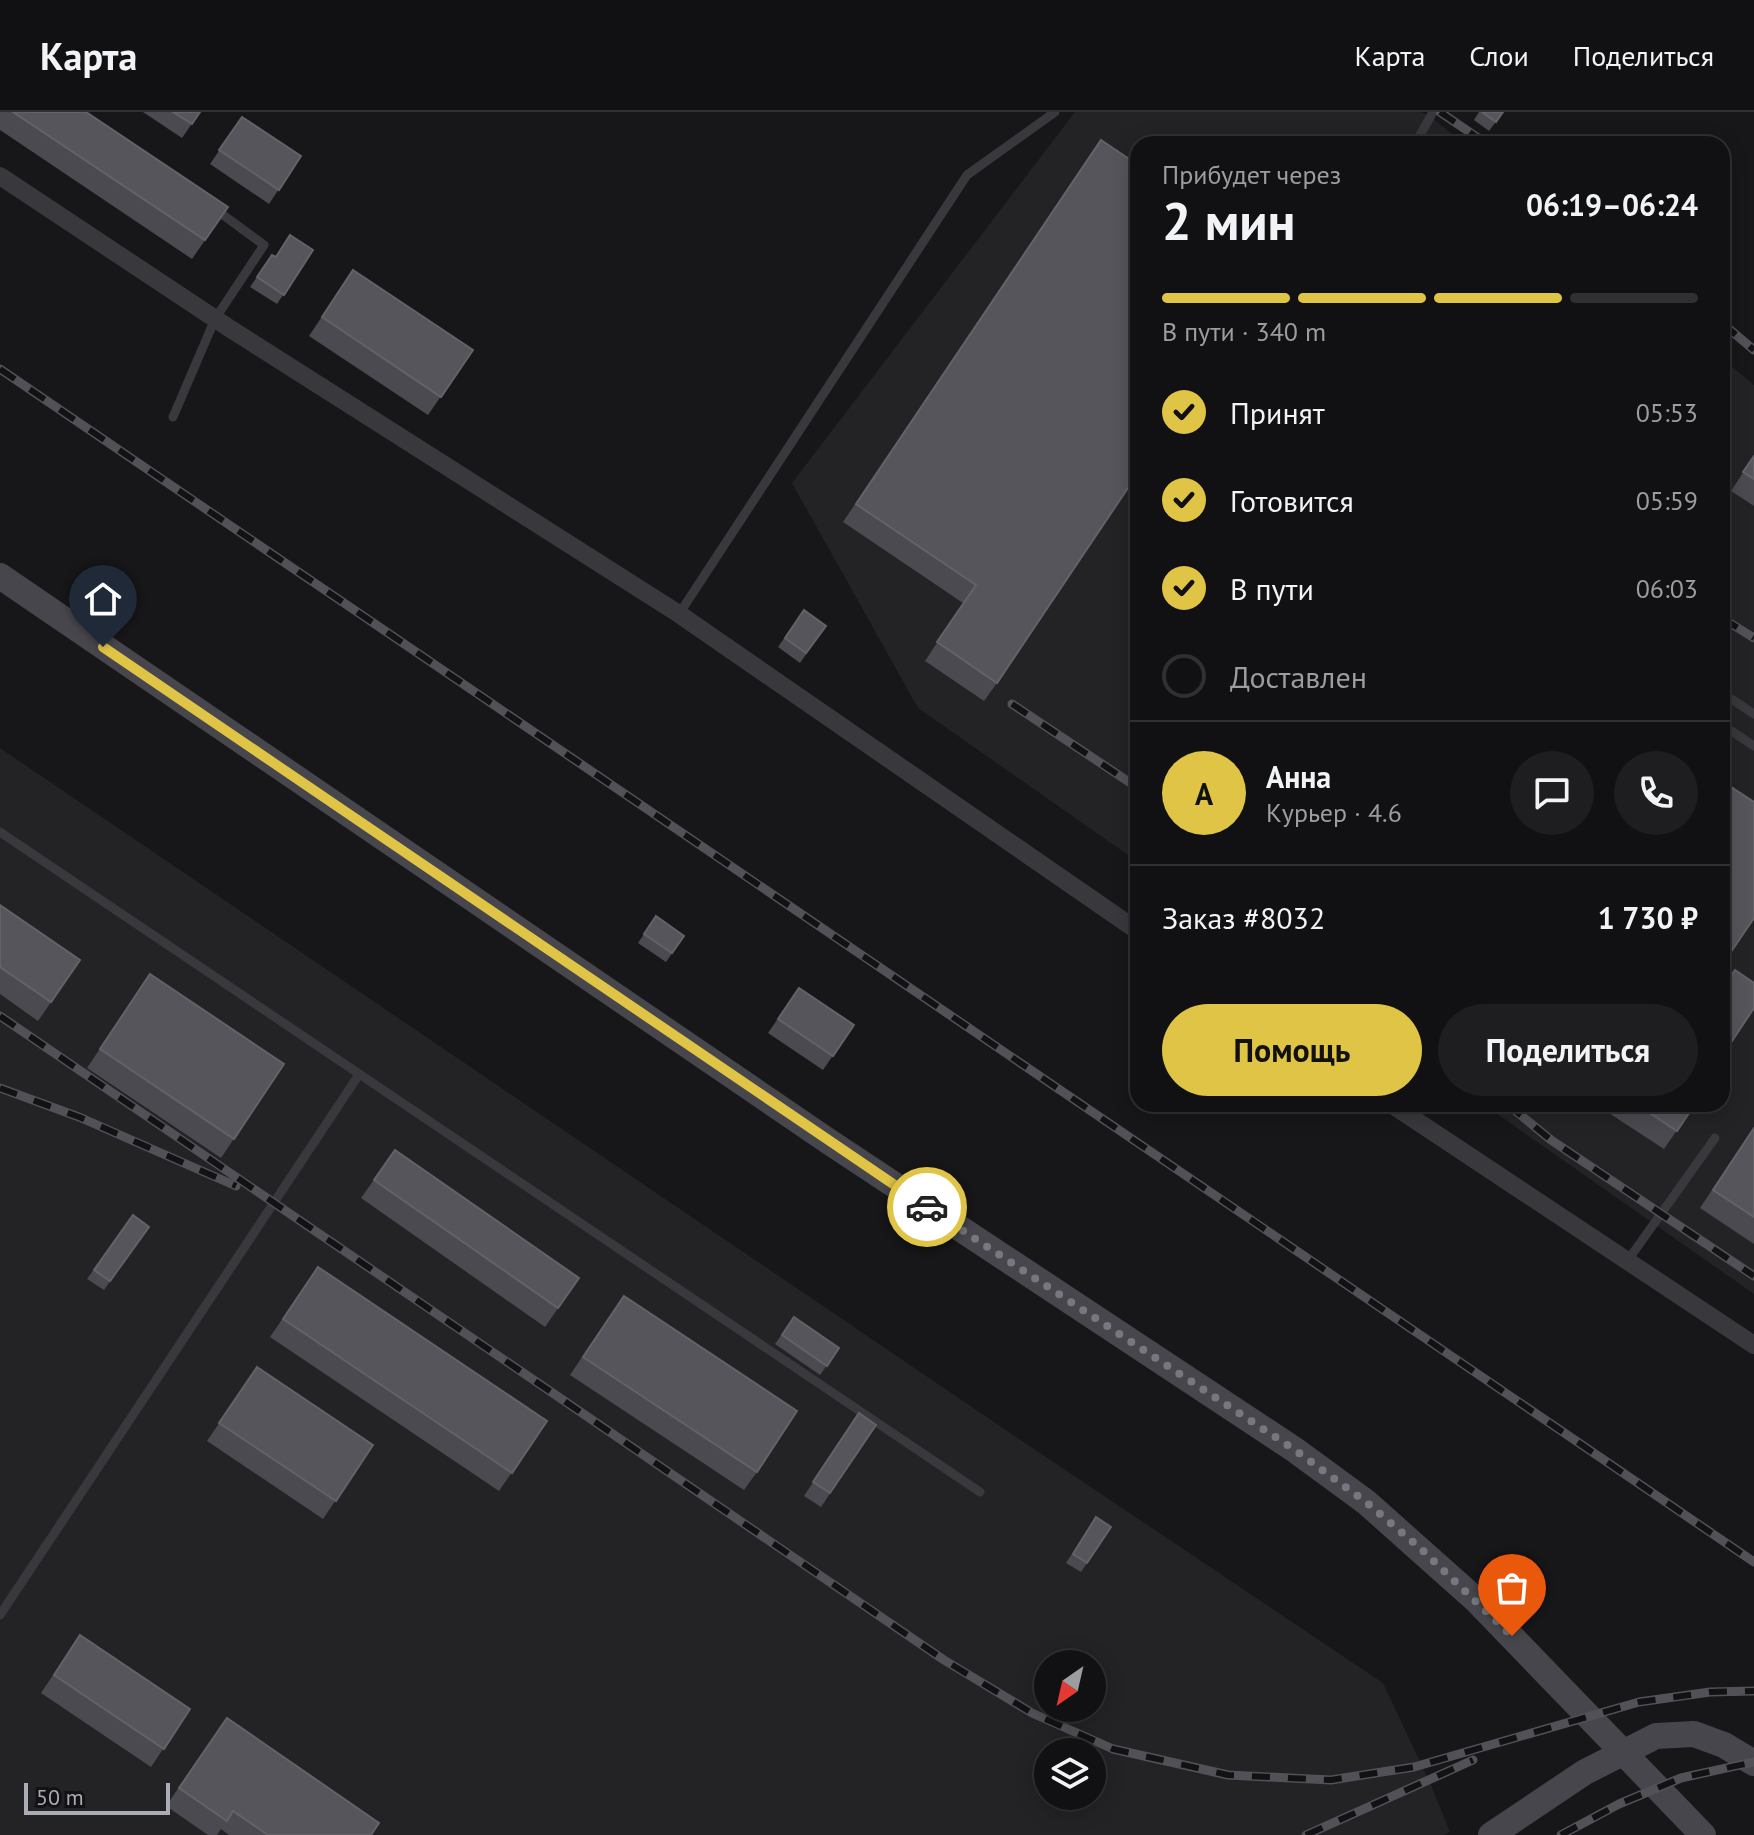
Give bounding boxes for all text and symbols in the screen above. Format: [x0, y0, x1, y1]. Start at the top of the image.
text: Карта [40, 31, 137, 80]
text: Карта [1355, 37, 1425, 74]
text: Слои [1469, 37, 1529, 74]
text: Поделиться [1573, 37, 1714, 74]
text: Прибудет через [1162, 158, 1341, 191]
text: 06:19–06:24 [1526, 185, 1698, 224]
text: 2 мин [1162, 187, 1296, 254]
text: В пути · 340 m [1162, 315, 1326, 348]
icon: check [1162, 390, 1206, 434]
text: Принят [1230, 393, 1325, 432]
text: 05:53 [1636, 396, 1698, 429]
icon: check [1162, 478, 1206, 522]
text: Готовится [1230, 481, 1354, 520]
text: 05:59 [1636, 484, 1698, 517]
pin [69, 565, 137, 647]
icon: check [1162, 566, 1206, 610]
text: В пути [1230, 569, 1314, 608]
text: 06:03 [1636, 572, 1698, 605]
icon: home [81, 577, 125, 621]
text: Доставлен [1230, 657, 1367, 696]
button: chat [1510, 751, 1594, 835]
button: phone [1614, 751, 1698, 835]
text: Анна [1266, 757, 1331, 796]
text: А [1195, 774, 1213, 813]
text: Курьер · 4.6 [1266, 796, 1402, 829]
text: Заказ #8032 [1162, 898, 1325, 937]
text: 1 730 ₽ [1598, 898, 1698, 937]
button: Помощь [1162, 1004, 1422, 1096]
button: Поделиться [1438, 1004, 1698, 1096]
courier [887, 1167, 967, 1247]
icon: car [905, 1185, 949, 1229]
pin [1478, 1554, 1546, 1636]
icon: bag [1490, 1566, 1534, 1610]
north arrow [1034, 1650, 1106, 1722]
map controls [1034, 1650, 1106, 1810]
button: layers [1034, 1738, 1106, 1810]
scale bar [24, 1779, 170, 1815]
text: 50 m [36, 1783, 84, 1811]

